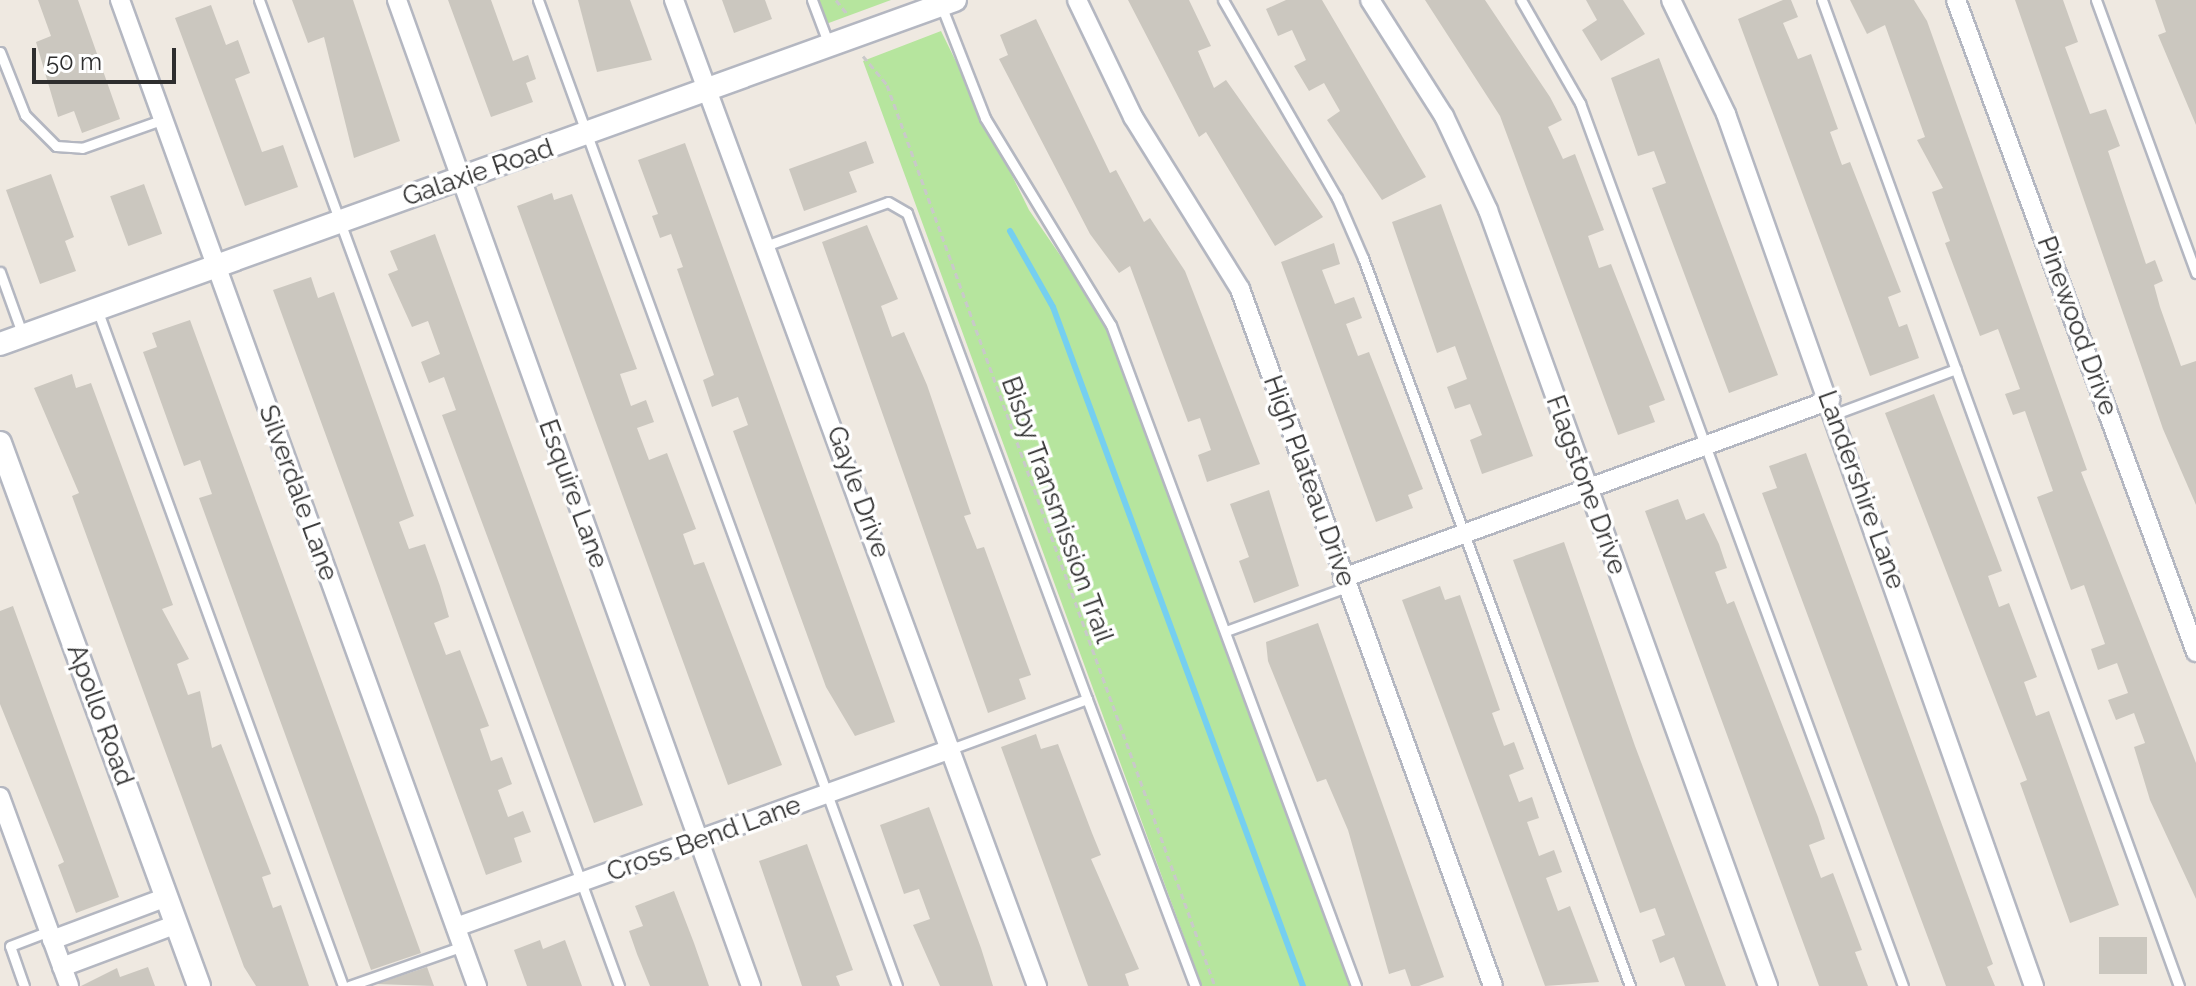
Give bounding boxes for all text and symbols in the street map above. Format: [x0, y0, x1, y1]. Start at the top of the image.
scale bar [36, 32, 180, 82]
text: 50 m [46, 47, 102, 76]
street label: Galaxie Road [399, 133, 557, 213]
street label: Pinewood Drive [2030, 232, 2124, 420]
street label: Bisby Transmission Trail [994, 371, 1120, 649]
street label: High Plateau Drive [1256, 371, 1362, 591]
street label: Landershire Lane [1811, 387, 1911, 593]
street label: Flagstone Drive [1539, 391, 1633, 579]
street label: Silverdale Lane [252, 401, 344, 585]
street label: Esquire Lane [532, 415, 614, 573]
street label: Gayle Drive [820, 422, 896, 562]
street label: Apollo Road [60, 640, 140, 790]
street label: Cross Bend Lane [603, 789, 805, 889]

